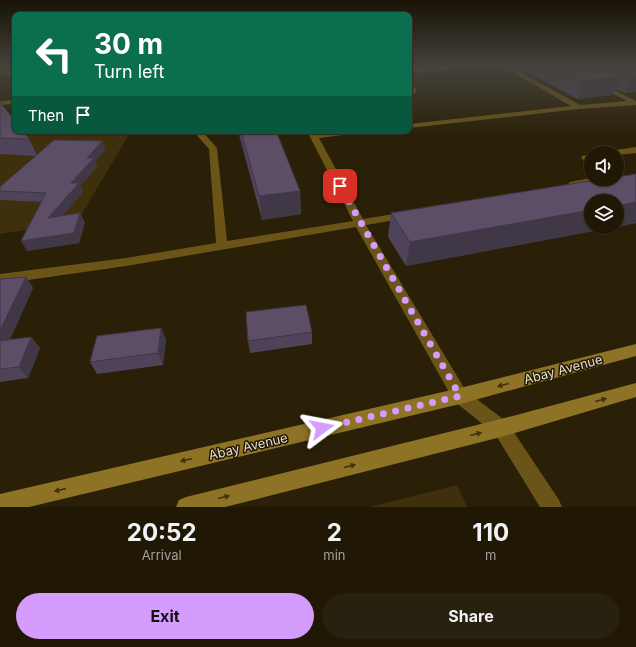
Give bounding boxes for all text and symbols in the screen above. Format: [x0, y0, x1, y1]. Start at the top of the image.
text: 30 m [94, 27, 163, 61]
icon: left [28, 28, 80, 80]
text: Turn left [94, 61, 164, 82]
icon: arrive [72, 104, 94, 126]
text: Then [28, 106, 64, 125]
map controls [584, 146, 624, 234]
button: sound [584, 146, 624, 186]
pin [323, 169, 357, 203]
icon: arrive [329, 175, 351, 197]
button: layers [584, 194, 624, 234]
street label: Abay Avenue [522, 351, 604, 387]
one-way arrow [497, 382, 509, 388]
one-way arrow [595, 397, 607, 403]
position arrow [301, 407, 343, 449]
street label: Abay Avenue [207, 429, 289, 463]
one-way arrow [470, 431, 482, 437]
one-way arrow [180, 458, 192, 464]
one-way arrow [343, 462, 356, 468]
one-way arrow [53, 487, 66, 493]
one-way arrow [217, 494, 230, 500]
text: 20:52 [127, 518, 197, 547]
text: 2 [327, 518, 342, 547]
text: 110 [472, 518, 509, 547]
text: Arrival [142, 547, 182, 563]
text: min [323, 547, 346, 563]
text: m [485, 547, 496, 563]
button: Exit [16, 593, 314, 639]
button: Share [322, 593, 620, 639]

